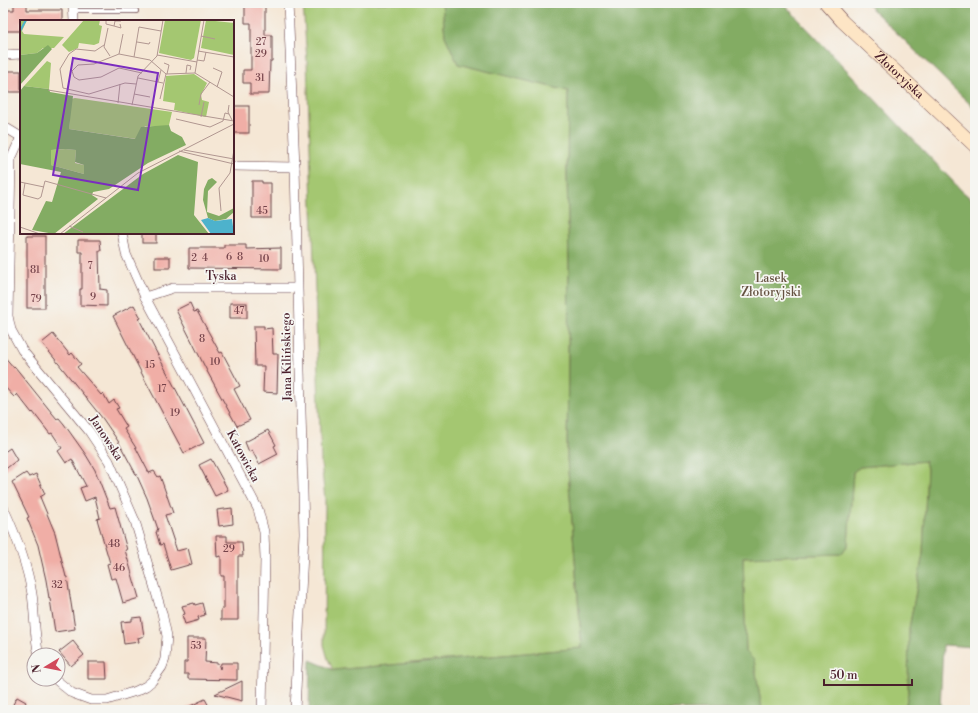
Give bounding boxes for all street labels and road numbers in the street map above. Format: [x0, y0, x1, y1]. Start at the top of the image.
street label: Złotoryjska [872, 48, 928, 102]
street label: Tyska [205, 269, 238, 284]
street label: Jana Kilińskiego [279, 312, 295, 402]
street label: Janowska [85, 412, 127, 464]
street label: Katowicka [223, 427, 263, 485]

